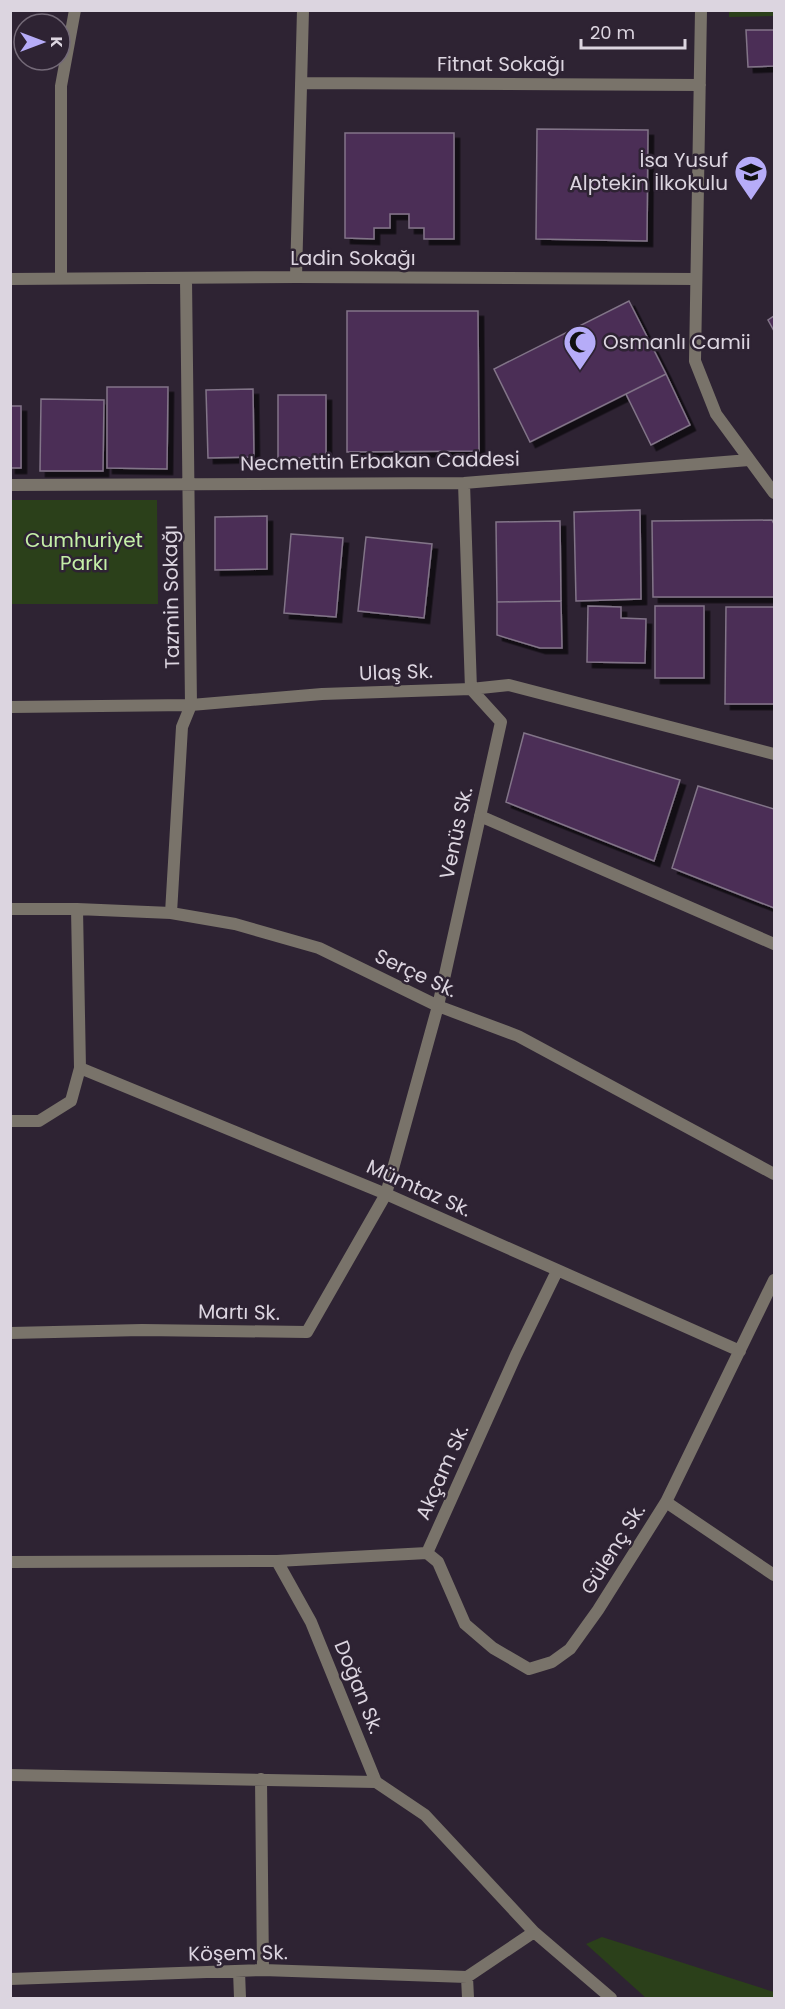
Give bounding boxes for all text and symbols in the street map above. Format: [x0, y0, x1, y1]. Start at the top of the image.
north arrow [12, 12, 72, 72]
scale bar [581, 12, 684, 50]
text: 20 m [590, 20, 635, 45]
text: K [45, 36, 68, 48]
street label: Fitnat Sokağı [437, 50, 565, 78]
place label: İsa Yusuf Alptekin İlkokulu [569, 146, 728, 197]
school or university icon: İsa Yusuf Alptekin İlkokulu [733, 154, 769, 201]
street label: Ladin Sokağı [290, 244, 416, 272]
mosque icon: Osmanlı Camii [562, 324, 598, 371]
place label: Osmanlı Camii [603, 328, 751, 356]
street label: Necmettin Erbakan Caddesi [240, 445, 520, 477]
street label: Tazmin Sokağı [156, 525, 186, 669]
park label: Cumhuriyet Parkı [25, 526, 143, 577]
street label: Ulaş Sk. [359, 657, 433, 687]
street label: Venüs Sk. [433, 784, 479, 882]
street label: Serçe Sk. [370, 942, 462, 1004]
street label: Mümtaz Sk. [362, 1152, 476, 1224]
street label: Martı Sk. [198, 1297, 280, 1327]
street label: Akçam Sk. [409, 1420, 475, 1524]
street label: Gülenç Sk. [574, 1498, 652, 1600]
street label: Doğan Sk. [328, 1636, 390, 1738]
street label: Köşem Sk. [188, 1938, 288, 1968]

